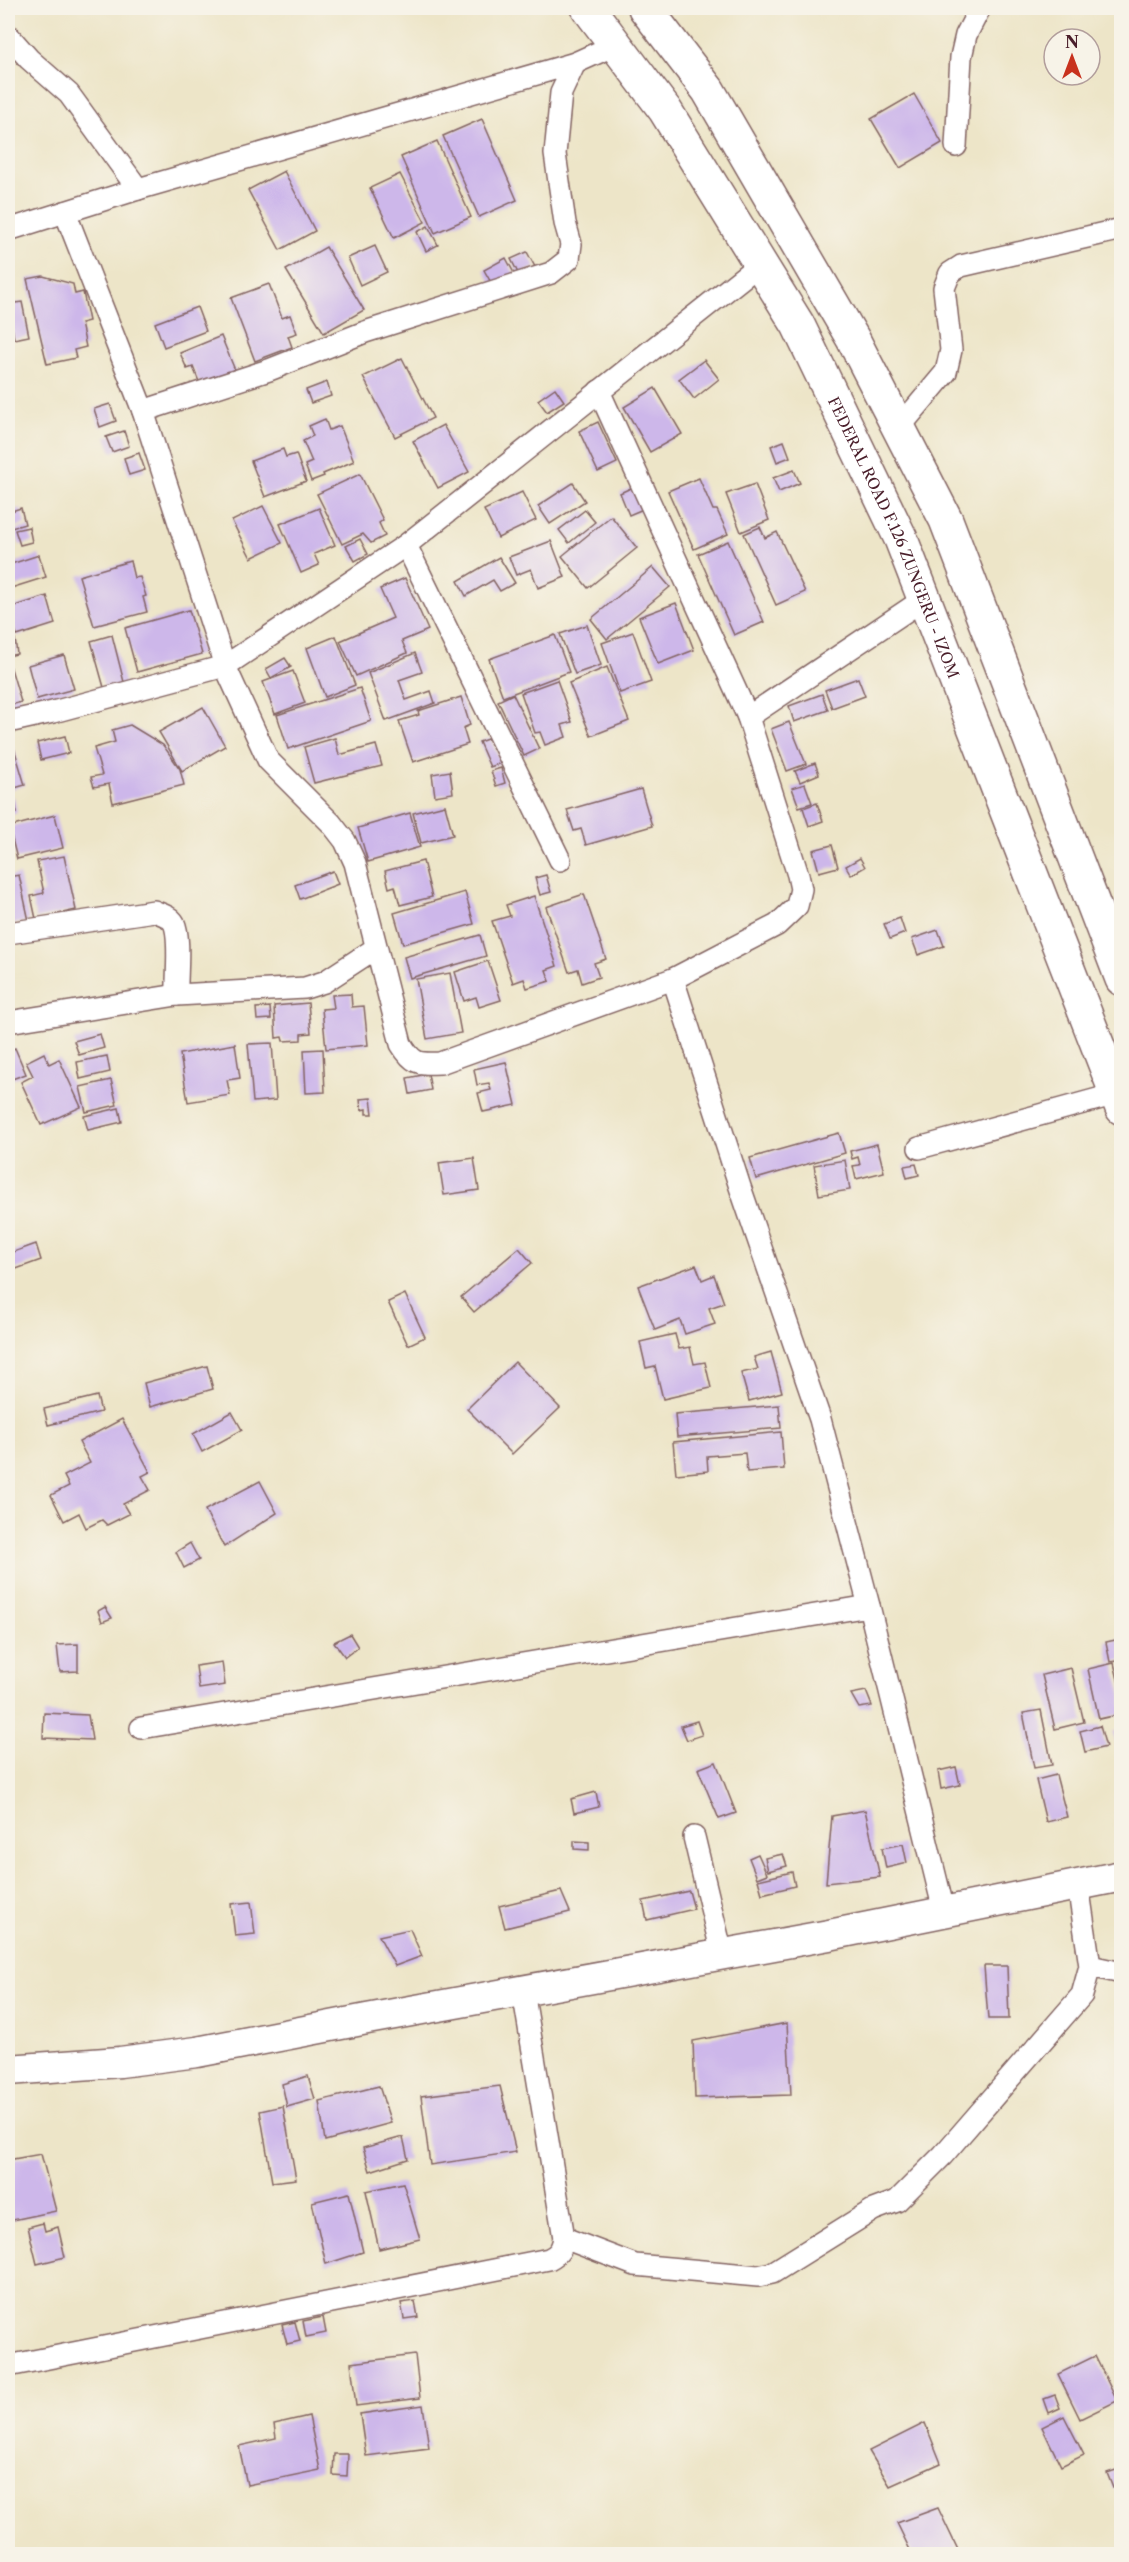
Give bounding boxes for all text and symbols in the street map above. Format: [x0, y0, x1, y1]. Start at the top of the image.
north arrow [1042, 27, 1102, 87]
text: N [1065, 32, 1079, 52]
street label: FEDERAL ROAD F.126 ZUNGERU - IZOM [824, 394, 964, 681]

